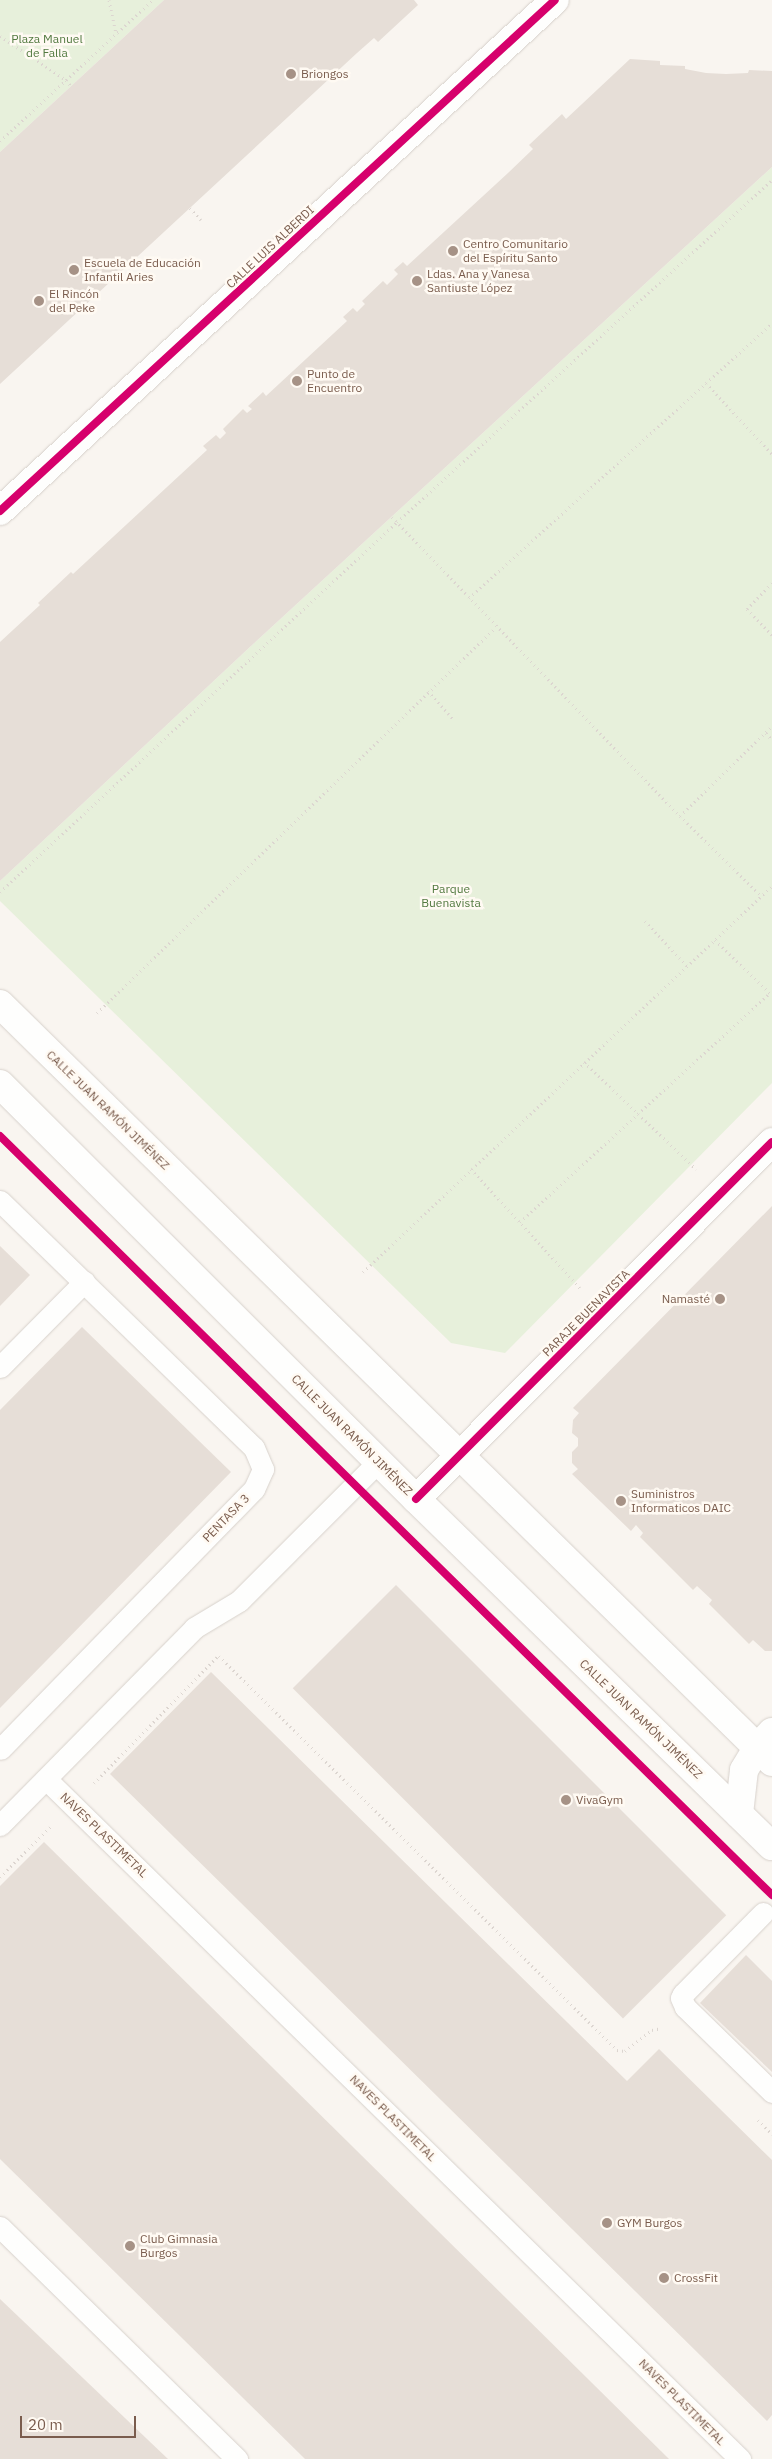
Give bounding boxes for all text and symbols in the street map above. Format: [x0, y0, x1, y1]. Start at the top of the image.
park label: Plaza Manuel de Falla [11, 32, 83, 60]
place label: Briongos [301, 67, 349, 81]
marker: Briongos [285, 68, 297, 80]
street label: CALLE LUIS ALBERDI [223, 203, 317, 291]
place label: Centro Comunitario del Espíritu Santo [463, 237, 568, 265]
marker: Centro Comunitario del Espíritu Santo [447, 245, 459, 257]
place label: Escuela de Educación Infantil Aries [84, 256, 201, 284]
marker: Escuela de Educación Infantil Aries [68, 264, 80, 276]
place label: Ldas. Ana y Vanesa Santiuste López [427, 267, 530, 295]
marker: Ldas. Ana y Vanesa Santiuste López [411, 275, 423, 287]
place label: El Rincón del Peke [49, 287, 99, 315]
marker: El Rincón del Peke [33, 295, 45, 307]
place label: Punto de Encuentro [307, 367, 362, 395]
marker: Punto de Encuentro [291, 375, 303, 387]
park label: Parque Buenavista [421, 882, 481, 910]
street label: CALLE JUAN RAMÓN JIMÉNEZ [44, 1047, 172, 1173]
street label: PARAJE BUENAVISTA [539, 1266, 633, 1360]
place label: Namasté [662, 1292, 710, 1306]
marker: Namasté [714, 1293, 726, 1305]
street label: CALLE JUAN RAMÓN JIMÉNEZ [289, 1372, 415, 1498]
place label: Suministros Informaticos DAIC [631, 1487, 731, 1515]
street label: PENTASA 3 [200, 1491, 252, 1545]
marker: Suministros Informaticos DAIC [615, 1495, 627, 1507]
street label: CALLE JUAN RAMÓN JIMÉNEZ [577, 1656, 705, 1782]
street label: NAVES PLASTIMETAL [57, 1790, 151, 1880]
place label: VivaGym [576, 1793, 623, 1807]
marker: VivaGym [560, 1794, 572, 1806]
street label: NAVES PLASTIMETAL [347, 2072, 439, 2164]
place label: GYM Burgos [617, 2216, 682, 2230]
marker: GYM Burgos [601, 2217, 613, 2229]
place label: Club Gimnasia Burgos [140, 2232, 218, 2260]
marker: Club Gimnasia Burgos [124, 2240, 136, 2252]
place label: CrossFit [674, 2271, 718, 2285]
marker: CrossFit [658, 2272, 670, 2284]
street label: NAVES PLASTIMETAL [636, 2356, 728, 2448]
scale bar [22, 2406, 139, 2438]
text: 20 m [28, 2415, 63, 2434]

